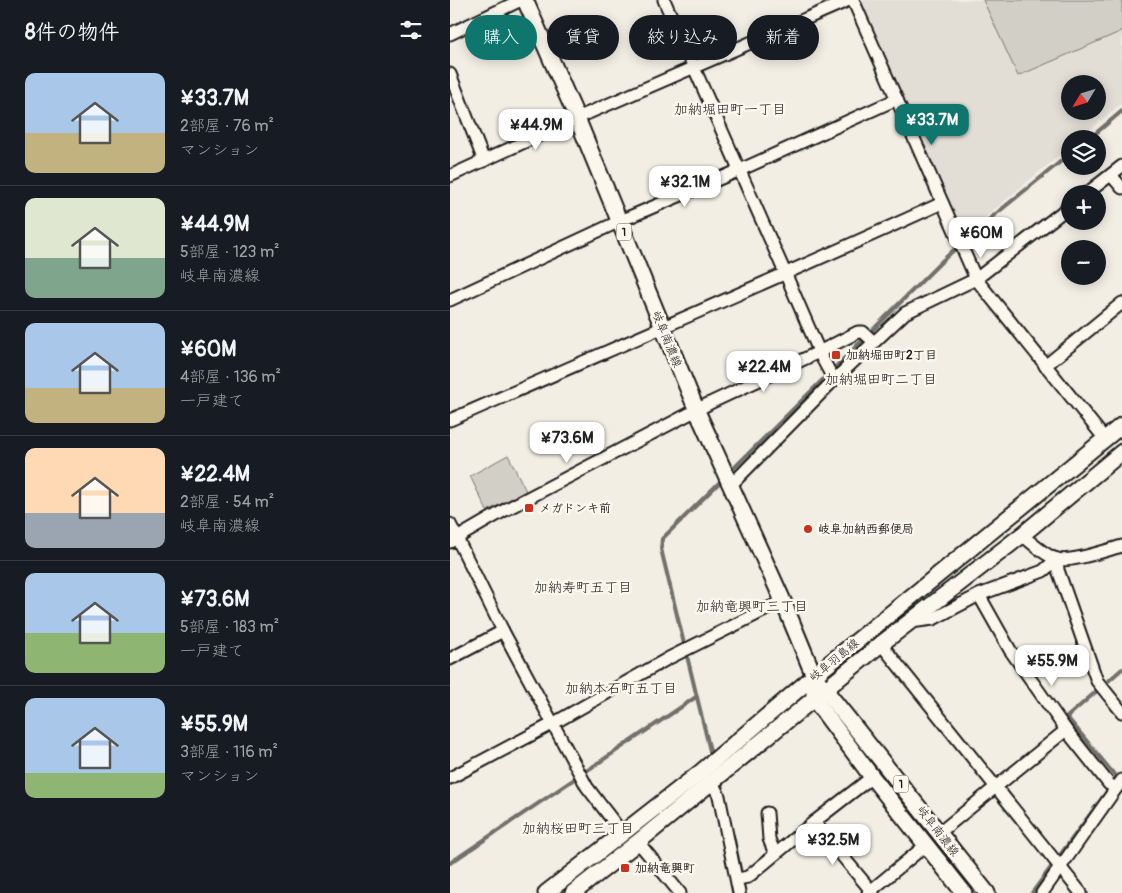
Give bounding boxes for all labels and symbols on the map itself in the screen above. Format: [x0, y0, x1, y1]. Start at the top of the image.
north arrow [1061, 75, 1106, 120]
district label: 加納堀田町一丁目 [674, 101, 786, 118]
pin: ¥33.7M [891, 104, 973, 146]
pin: ¥44.9M [495, 108, 577, 151]
pin: ¥32.1M [644, 166, 726, 208]
pin: ¥60M [951, 216, 1011, 259]
road number: 1 [616, 223, 632, 240]
street label: 岐阜南濃線 [648, 309, 685, 370]
place label: 加納堀田町2丁目 [846, 348, 937, 363]
marker: 加納堀田町2丁目 [830, 349, 842, 361]
pin: ¥22.4M [723, 350, 805, 393]
district label: 加納堀田町二丁目 [825, 371, 937, 388]
pin: ¥73.6M [526, 422, 608, 464]
place label: メガドンキ前 [539, 501, 611, 516]
marker: メガドンキ前 [523, 502, 535, 514]
place label: 岐阜加納西郵便局 [818, 522, 914, 537]
marker: 岐阜加納西郵便局 [802, 523, 814, 535]
district label: 加納寿町五丁目 [534, 579, 632, 596]
district label: 加納竜興町三丁目 [696, 598, 808, 615]
street label: 岐阜羽島線 [806, 636, 862, 685]
pin: ¥55.9M [1011, 644, 1093, 687]
district label: 加納本石町五丁目 [565, 680, 677, 697]
road number: 1 [894, 776, 908, 792]
street label: 岐阜南濃線 [913, 803, 962, 860]
district label: 加納桜田町三丁目 [522, 820, 634, 837]
pin: ¥32.5M [792, 824, 874, 866]
place label: 加納竜興町 [635, 861, 695, 876]
marker: 加納竜興町 [619, 862, 631, 874]

